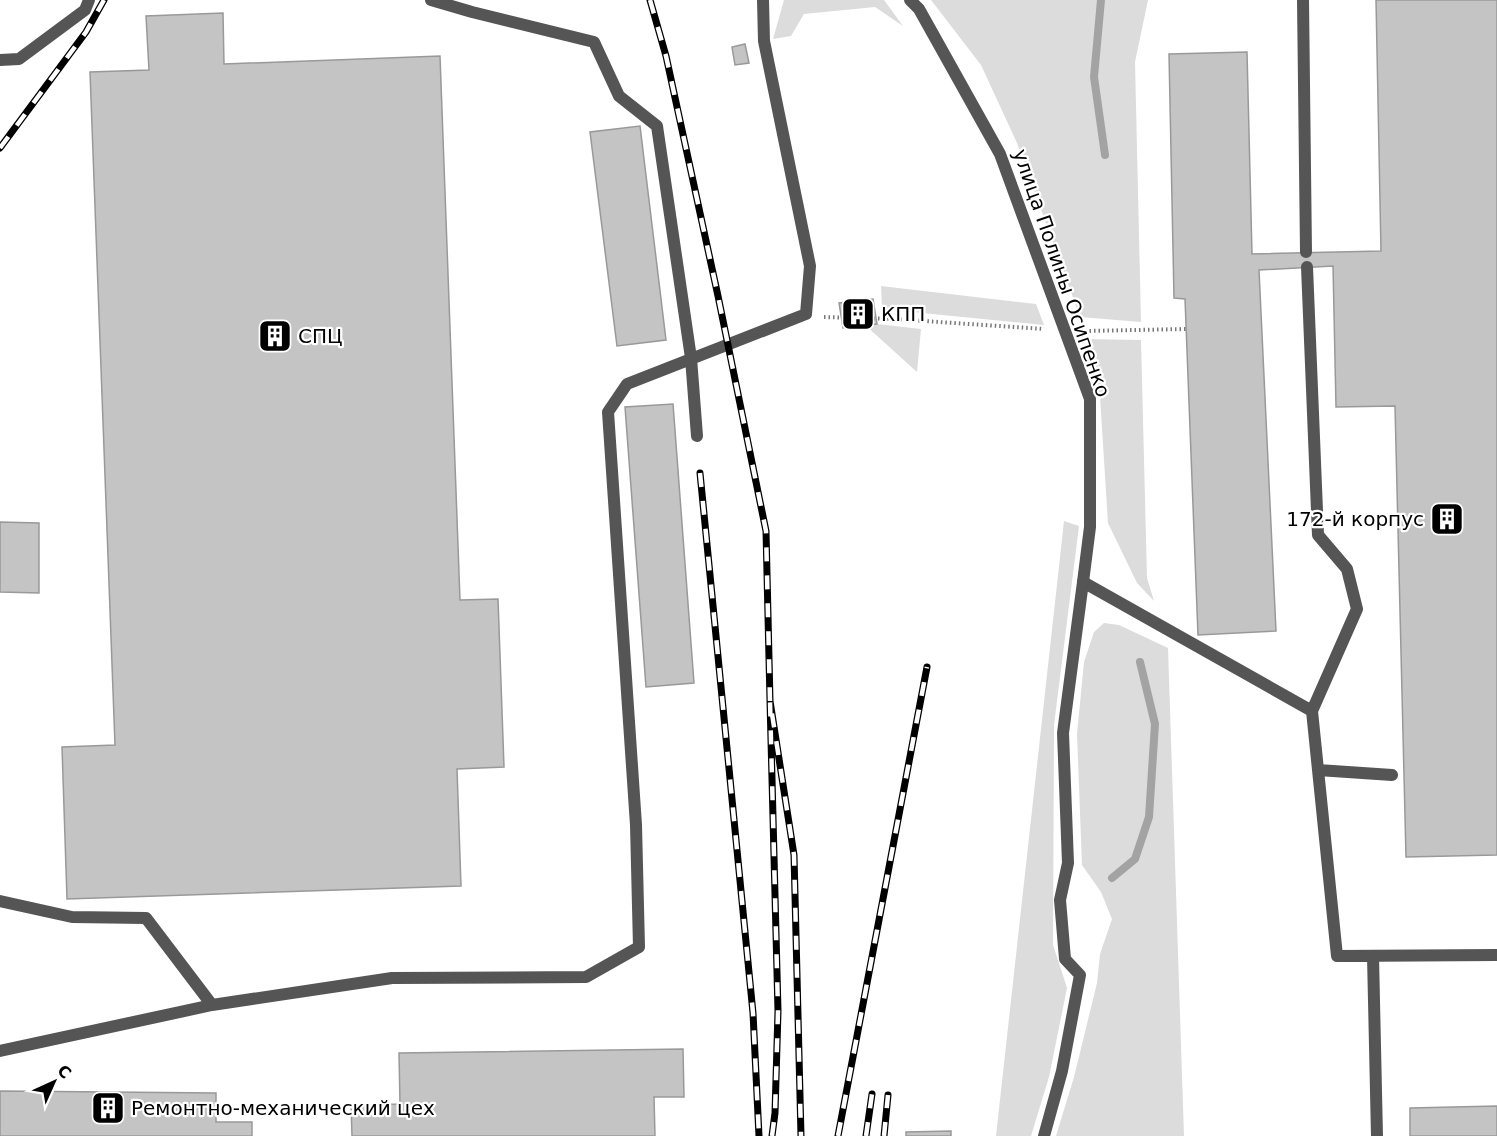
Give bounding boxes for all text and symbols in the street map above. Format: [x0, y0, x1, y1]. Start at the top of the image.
street label: улица Полины Осипенко [1008, 146, 1116, 400]
building icon: КПП [840, 296, 876, 332]
place label: КПП [881, 302, 925, 326]
building icon: СПЦ [257, 318, 293, 354]
place label: СПЦ [298, 324, 343, 348]
building icon: 172-й корпус [1429, 501, 1465, 537]
place label: 172-й корпус [1286, 507, 1424, 531]
north arrow [24, 1052, 84, 1112]
text: С [53, 1061, 75, 1083]
building icon: Ремонтно-механический цех [90, 1090, 126, 1126]
place label: Ремонтно-механический цех [131, 1096, 435, 1120]

